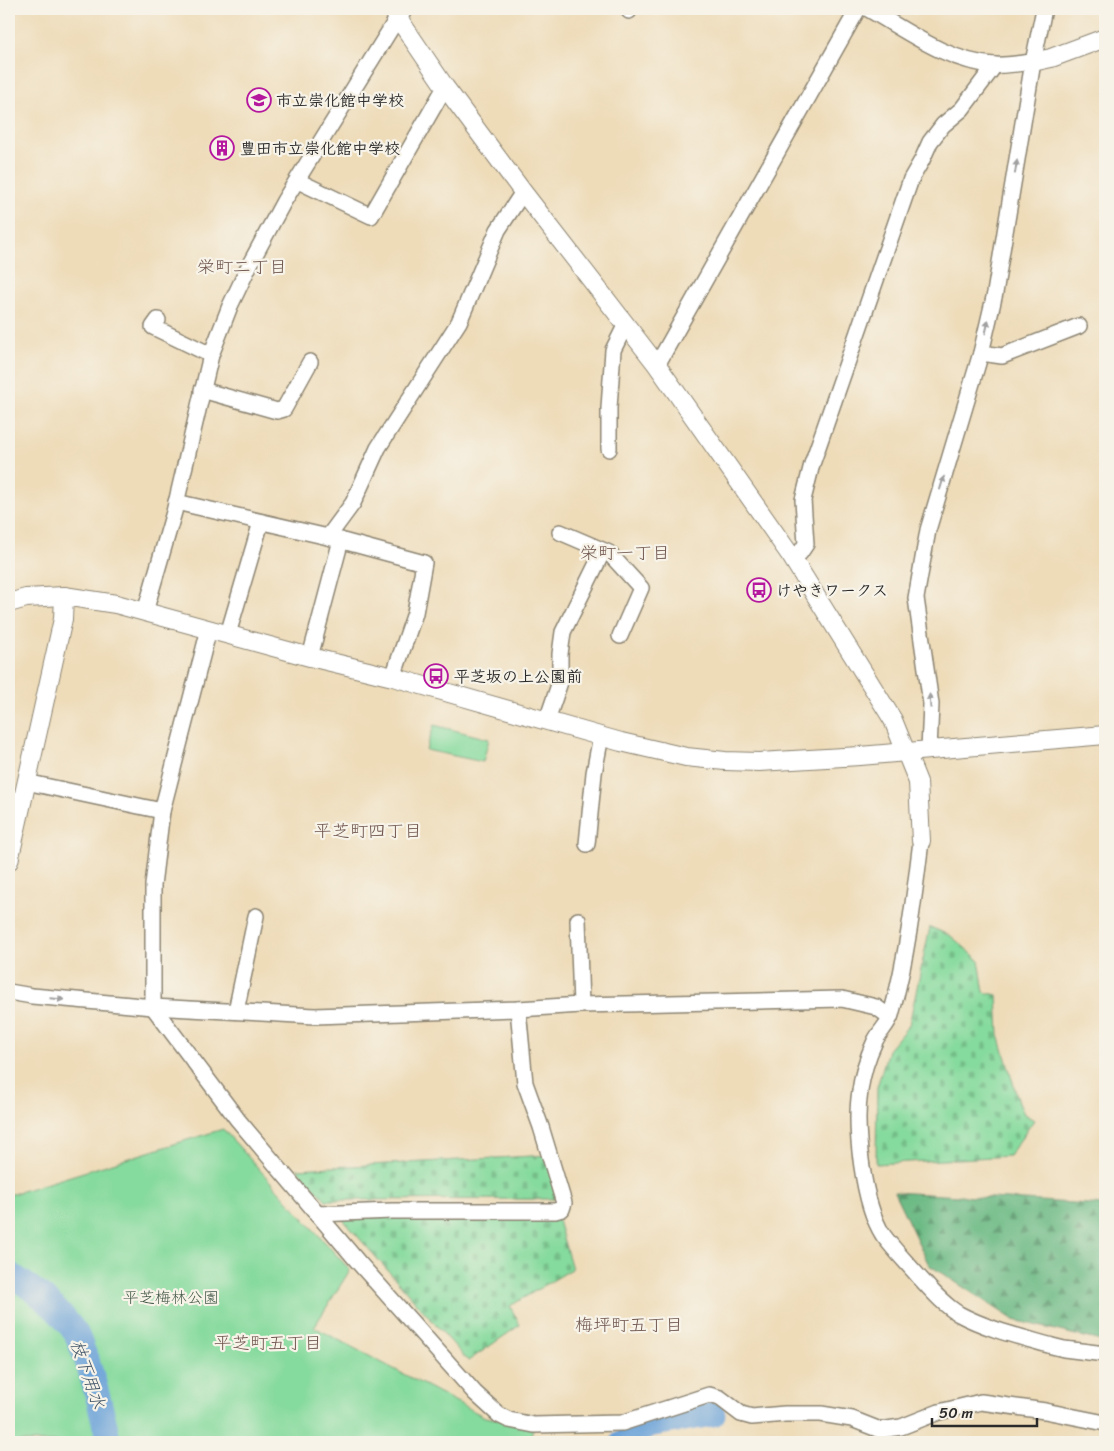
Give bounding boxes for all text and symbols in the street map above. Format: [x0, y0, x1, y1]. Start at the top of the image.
place label: 市立崇化館中学校 [276, 86, 404, 115]
school or university icon: 市立崇化館中学校 [246, 87, 272, 113]
place label: 豊田市立崇化館中学校 [240, 134, 400, 163]
building icon: 豊田市立崇化館中学校 [209, 135, 235, 161]
one-way arrow [1012, 159, 1020, 175]
district label: 栄町二丁目 [197, 251, 287, 283]
one-way arrow [983, 320, 991, 335]
one-way arrow [938, 476, 946, 491]
district label: 栄町一丁目 [580, 537, 670, 569]
place label: けやきワークス [776, 576, 888, 605]
bus stop icon: けやきワークス [746, 577, 772, 603]
place label: 平芝坂の上公園前 [454, 662, 582, 691]
bus stop icon: 平芝坂の上公園前 [423, 663, 449, 689]
one-way arrow [925, 693, 933, 709]
district label: 平芝町四丁目 [314, 815, 422, 847]
one-way arrow [49, 995, 65, 1003]
park label: 平芝梅林公園 [123, 1283, 219, 1312]
district label: 梅坪町五丁目 [575, 1309, 683, 1341]
district label: 平芝町五丁目 [214, 1327, 322, 1359]
water label: 枝下用水 [61, 1335, 115, 1413]
scale bar [932, 1396, 1036, 1428]
text: 50 m [939, 1400, 974, 1426]

